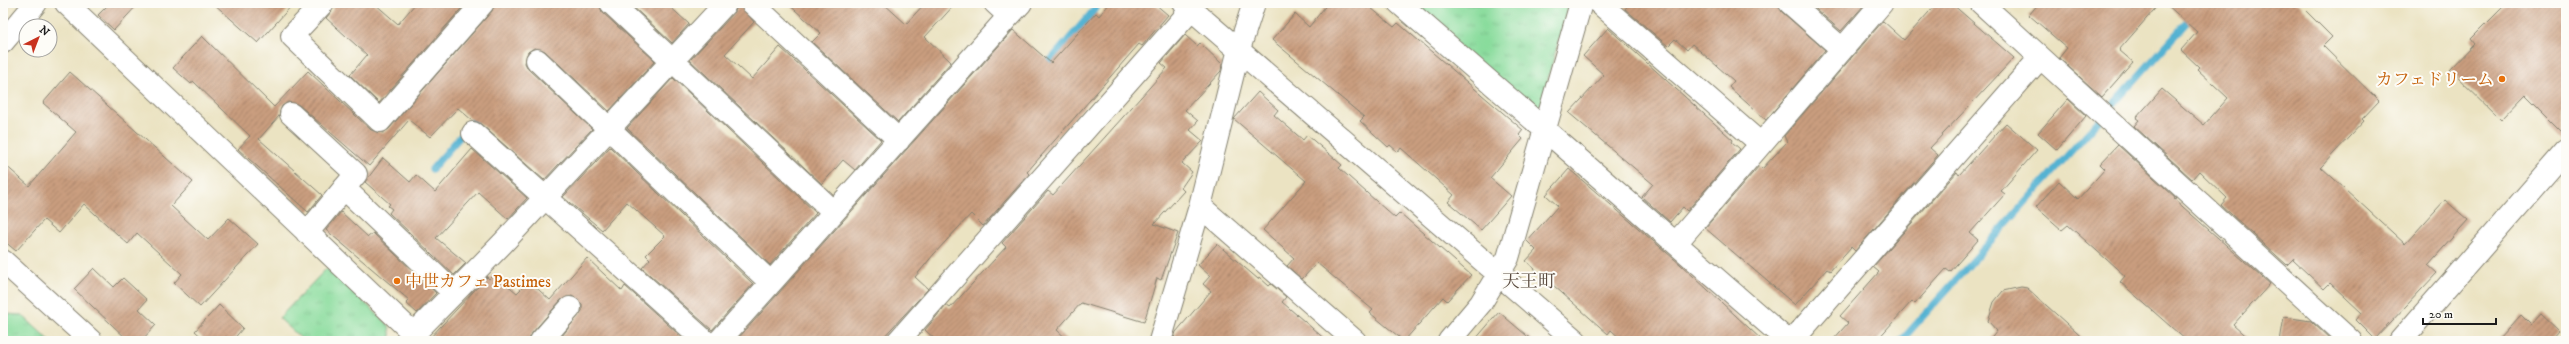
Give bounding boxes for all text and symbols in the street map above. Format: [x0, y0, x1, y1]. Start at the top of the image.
north arrow [18, 18, 58, 58]
text: N [36, 23, 52, 40]
place label: カフェドリーム [2376, 69, 2494, 91]
marker: カフェドリーム [2497, 74, 2507, 84]
place label: 中世カフェ Pastimes [405, 271, 551, 293]
district label: 天王町 [1502, 271, 1556, 293]
marker: 中世カフェ Pastimes [392, 276, 402, 286]
scale bar [2423, 300, 2496, 326]
text: 20 m [2429, 307, 2453, 322]

